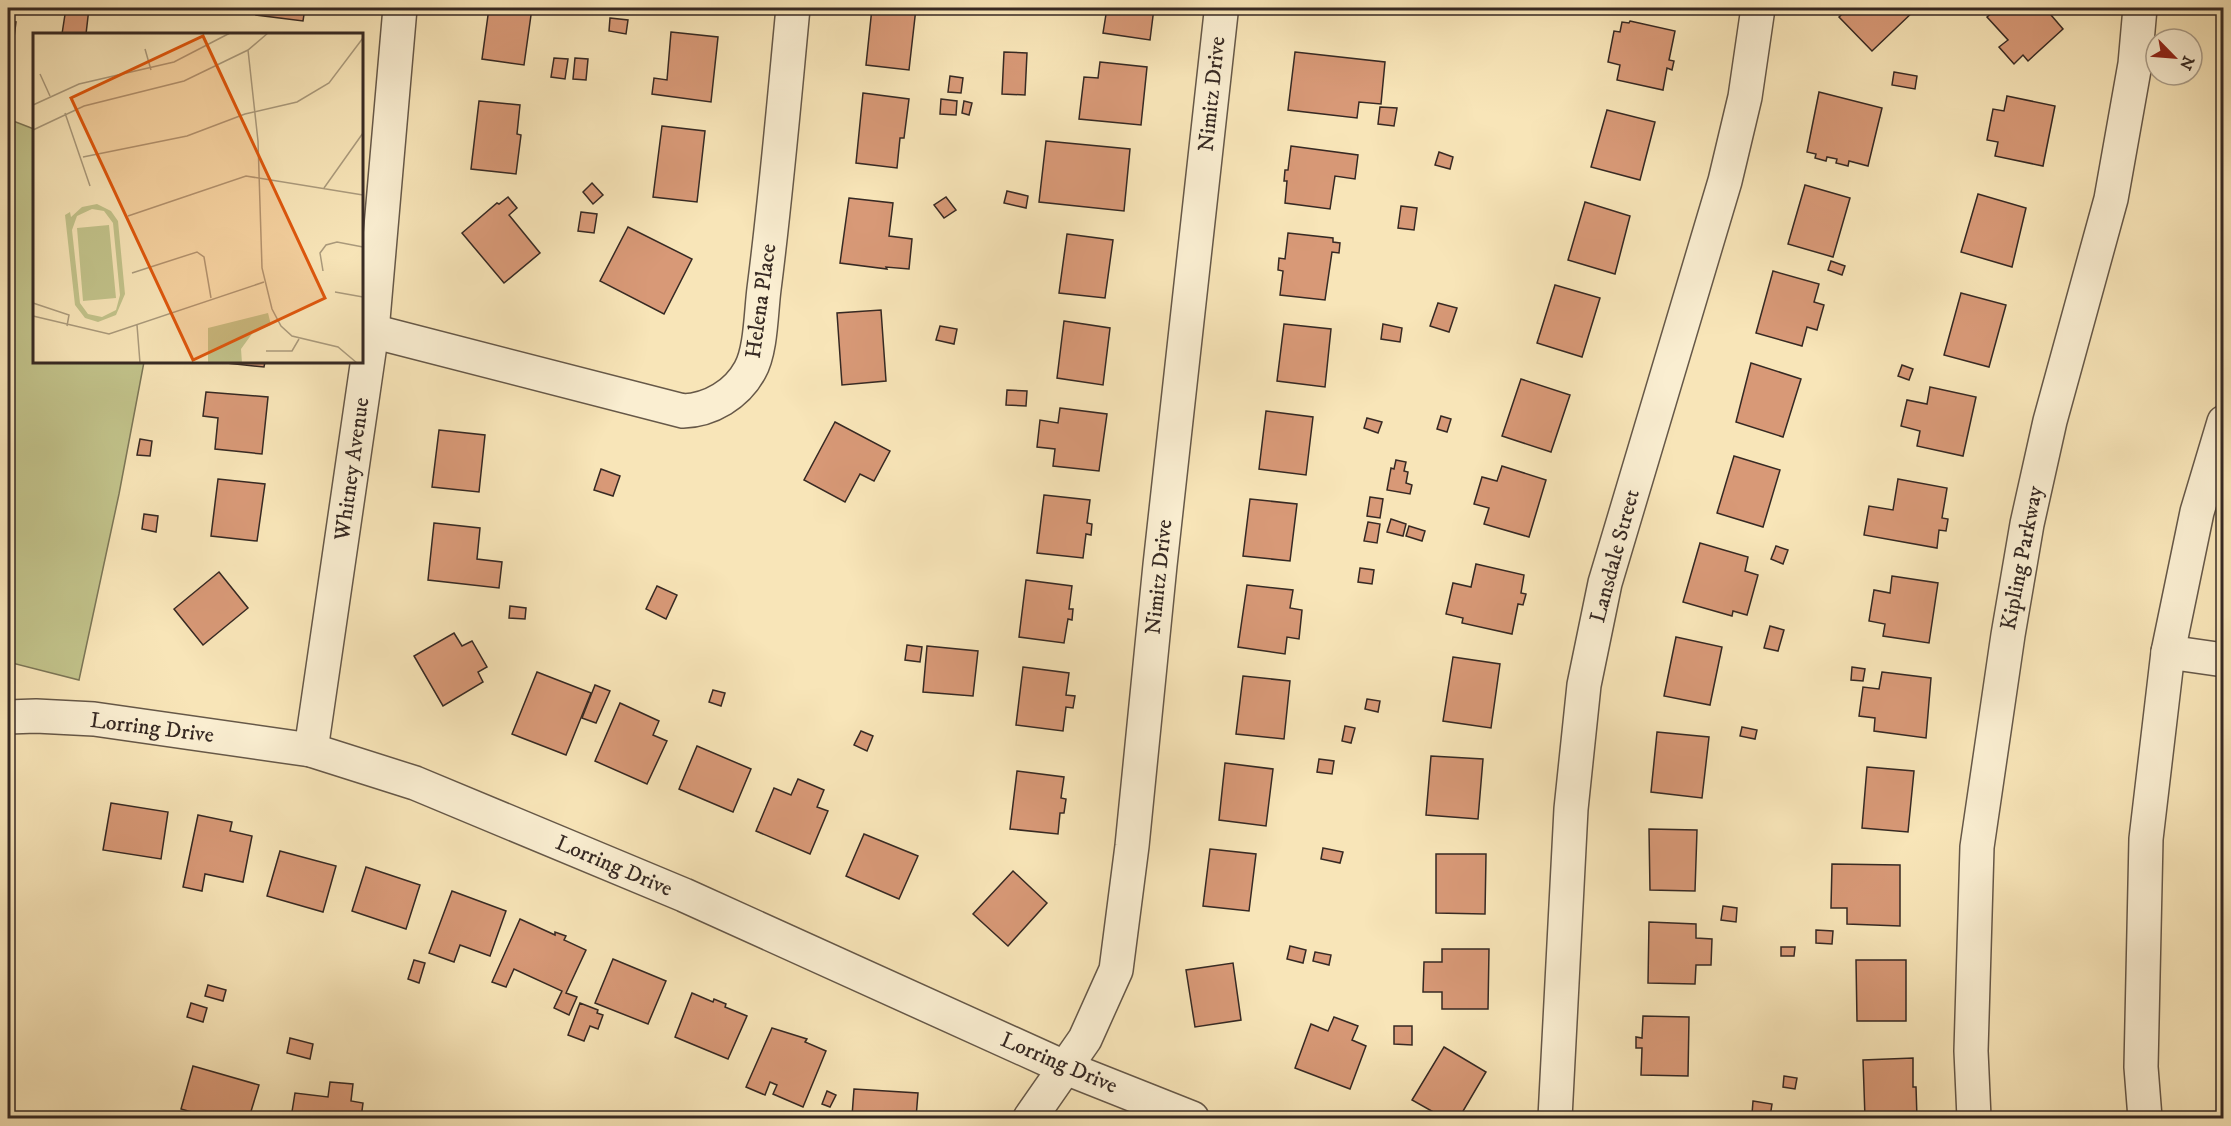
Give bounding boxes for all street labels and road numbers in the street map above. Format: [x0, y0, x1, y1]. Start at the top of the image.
street label: Nimitz Drive [1193, 35, 1231, 153]
street label: Helena Place [740, 242, 782, 360]
street label: Whitney Avenue [328, 396, 375, 543]
street label: Kipling Parkway [1995, 483, 2049, 632]
street label: Lansdale Street [1584, 486, 1646, 626]
street label: Nimitz Drive [1140, 518, 1178, 636]
street label: Lorring Drive [89, 707, 215, 749]
street label: Lorring Drive [551, 829, 677, 903]
street label: Lorring Drive [996, 1026, 1122, 1100]

